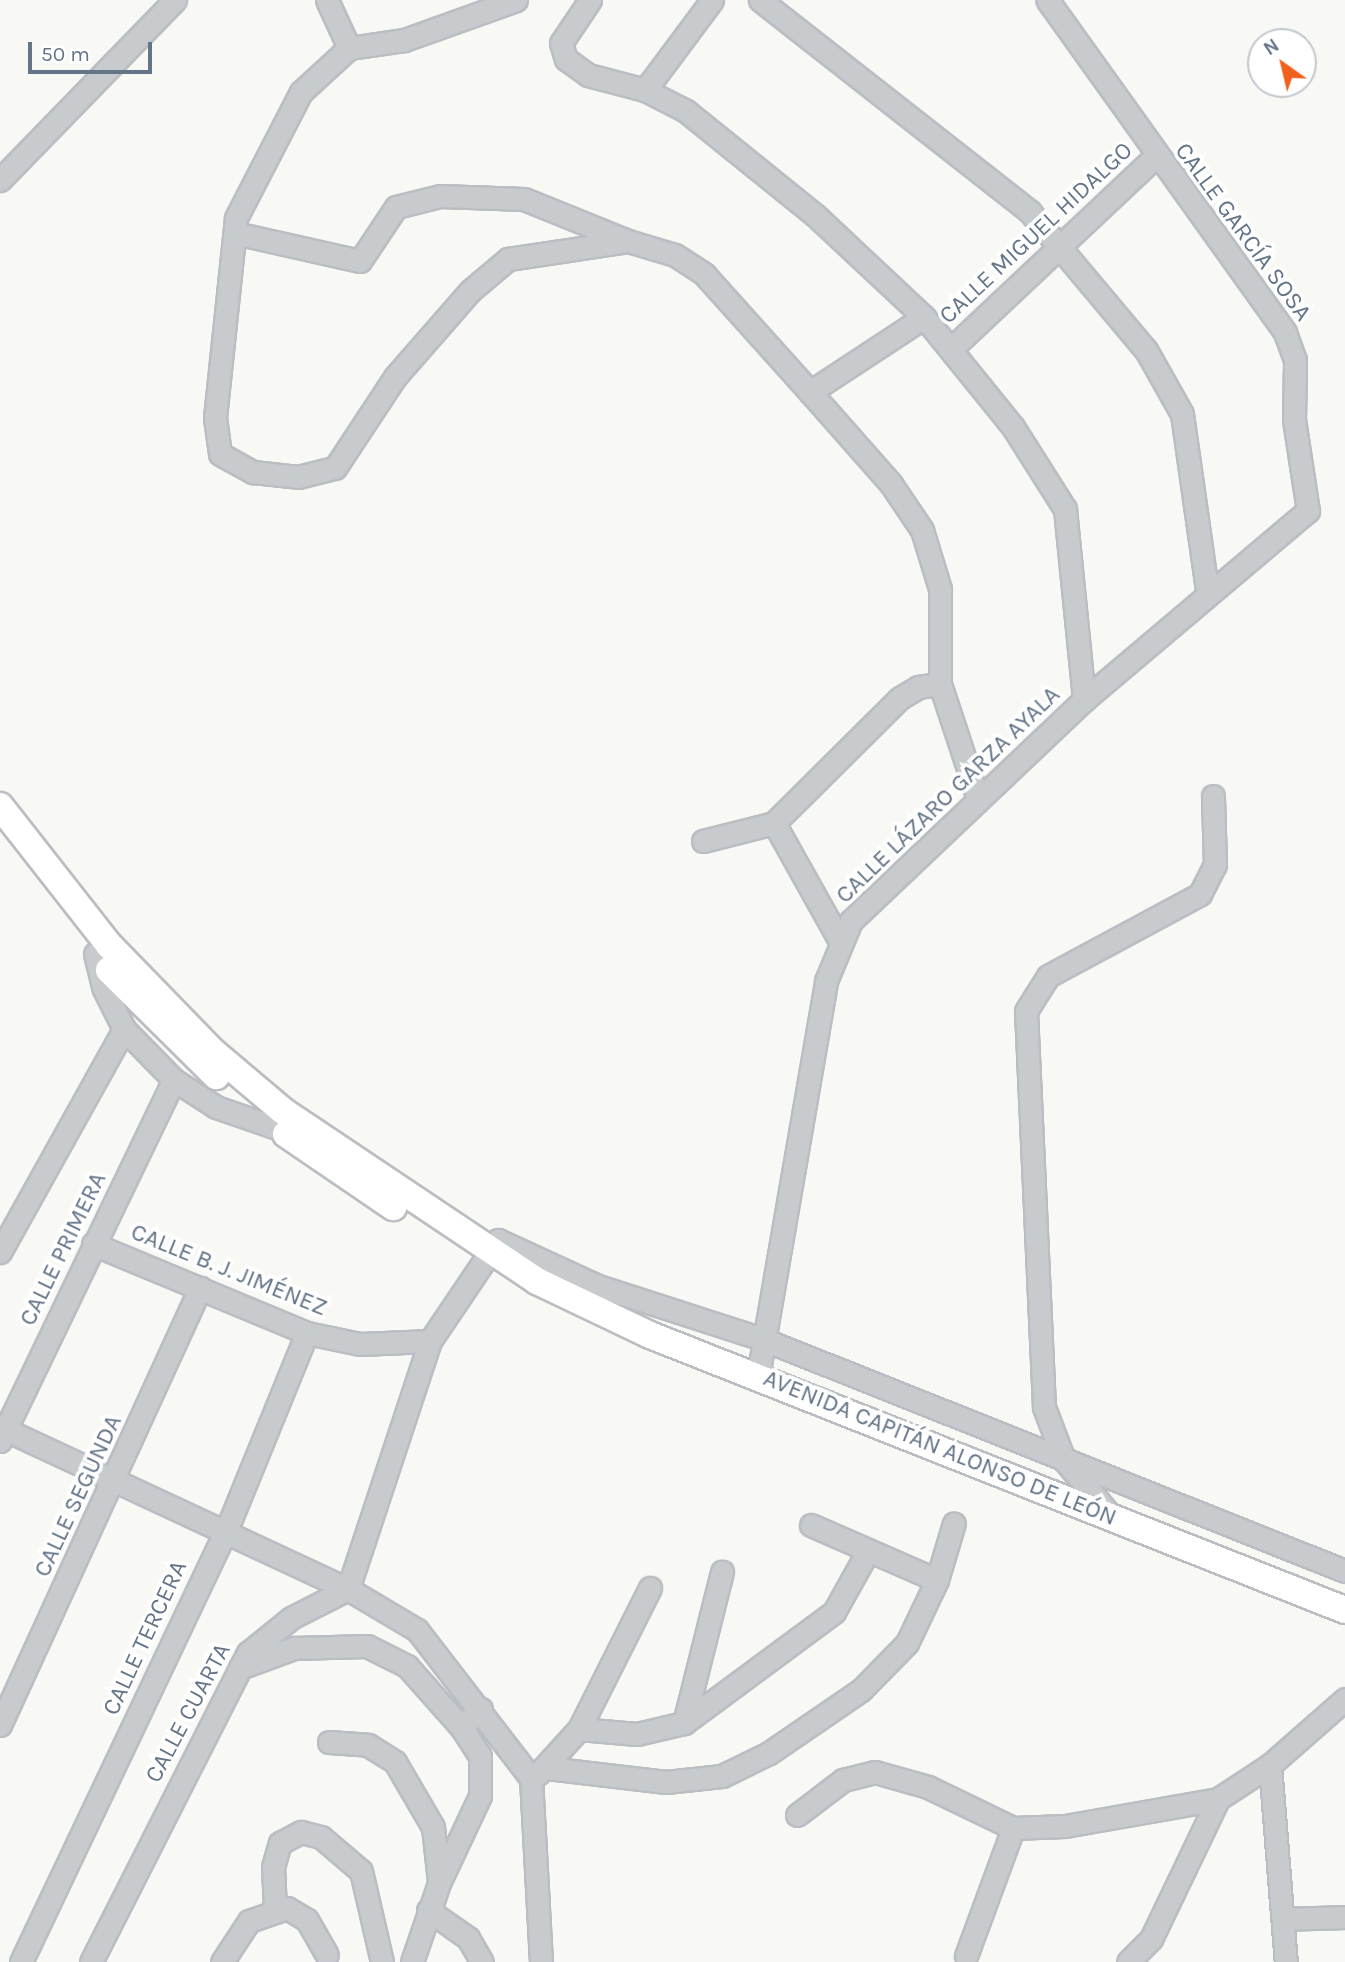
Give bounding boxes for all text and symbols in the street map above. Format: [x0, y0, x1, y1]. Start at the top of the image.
scale bar [32, 28, 156, 72]
north arrow [1247, 28, 1317, 98]
text: N [1260, 34, 1283, 60]
text: 50 m [41, 42, 90, 66]
street label: CALLE MIGUEL HIDALGO [934, 136, 1138, 330]
street label: CALLE GARCÍA SOSA [1169, 137, 1317, 327]
street label: CALLE LÁZARO GARZA AYALA [830, 680, 1066, 910]
street label: CALLE PRIMERA [13, 1168, 113, 1330]
street label: CALLE B. J. JIMÉNEZ [127, 1217, 331, 1323]
street label: AVENIDA CAPITÁN ALONSO DE LEÓN [759, 1364, 1121, 1532]
street label: CALLE SEGUNDA [28, 1410, 128, 1582]
street label: CALLE TERCERA [97, 1556, 193, 1720]
street label: CALLE CUARTA [139, 1638, 237, 1788]

